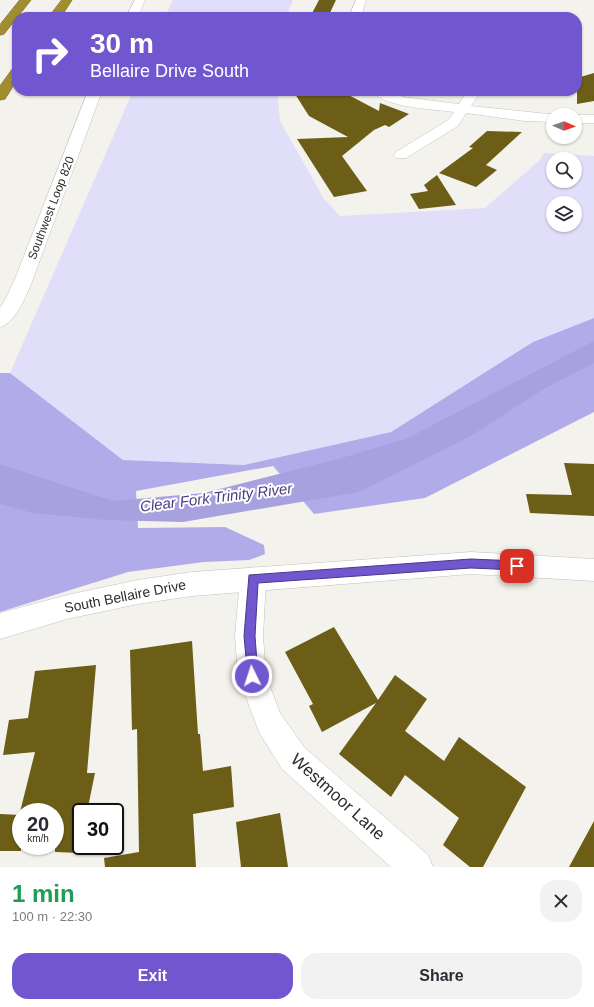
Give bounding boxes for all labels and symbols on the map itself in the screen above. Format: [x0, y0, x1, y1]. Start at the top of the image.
north arrow [546, 108, 582, 144]
street label: Southwest Loop 820 [25, 154, 77, 262]
water label: Clear Fork Trinity River [139, 479, 294, 515]
pin [500, 549, 534, 583]
street label: South Bellaire Drive [63, 576, 187, 616]
position arrow [231, 655, 273, 697]
street label: Westmoor Lane [287, 750, 389, 844]
speed limit sign: 30 [72, 803, 124, 855]

